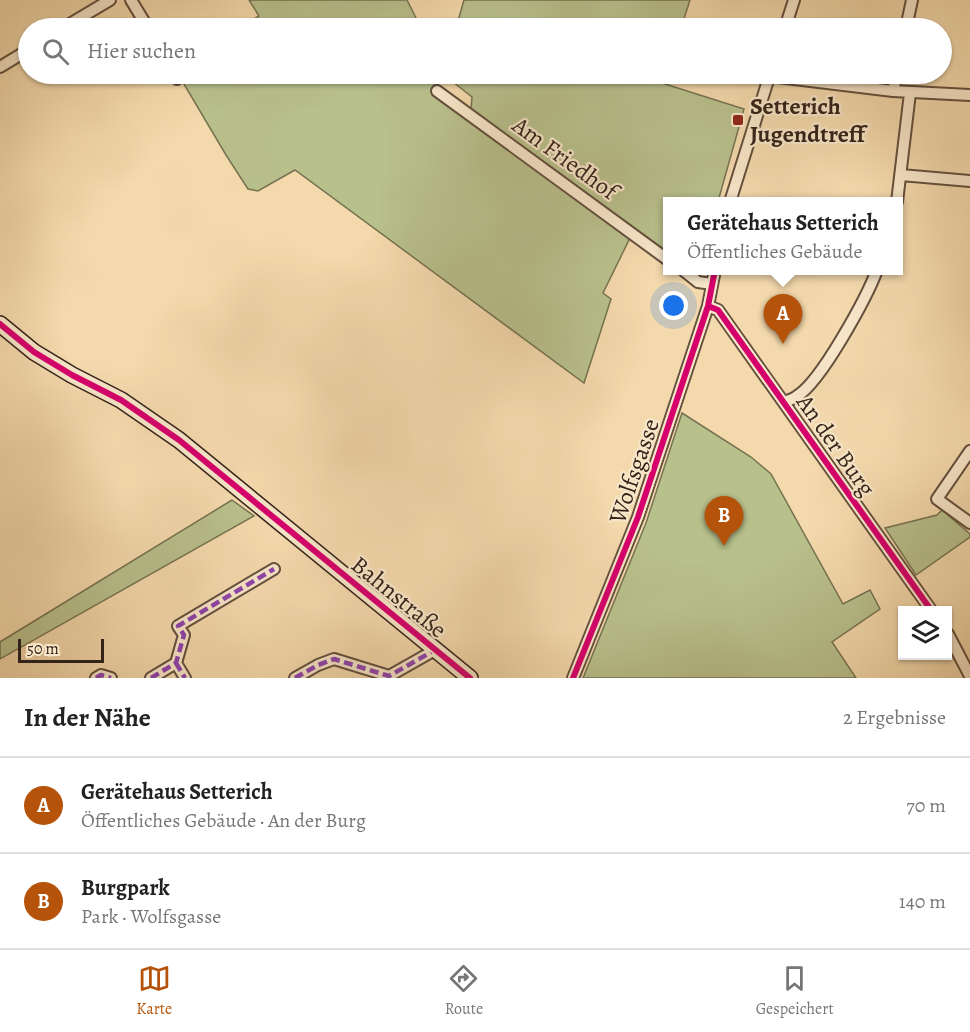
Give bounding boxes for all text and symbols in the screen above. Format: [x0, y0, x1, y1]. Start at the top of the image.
search box [18, 18, 952, 84]
icon: search [39, 35, 72, 68]
text: Hier suchen [87, 36, 196, 66]
place label: Setterich Jugendtreff [750, 90, 869, 150]
street label: Am Friedhof [505, 109, 626, 209]
marker: Setterich Jugendtreff [731, 113, 745, 127]
popup [663, 197, 903, 275]
text: Gerätehaus Setterich [687, 208, 879, 238]
text: Öffentliches Gebäude [687, 238, 862, 265]
your location [659, 291, 688, 320]
pin: A [764, 294, 802, 344]
street label: An der Burg [789, 387, 883, 502]
street label: Wolfsgasse [601, 414, 667, 529]
pin: B [704, 496, 744, 546]
street label: Bahnstraße [345, 549, 453, 645]
map controls [898, 606, 952, 660]
button: layers [898, 606, 952, 660]
scale bar [18, 636, 104, 664]
text: 50 m [27, 638, 59, 660]
text: In der Nähe [24, 700, 151, 735]
text: 2 Ergebnisse [843, 704, 946, 731]
text: Gerätehaus Setterich [81, 777, 273, 807]
text: A [37, 792, 50, 819]
text: 70 m [906, 792, 946, 819]
text: Öffentliches Gebäude · An der Burg [81, 807, 366, 834]
text: Burgpark [81, 873, 170, 903]
text: B [37, 888, 50, 915]
text: 140 m [899, 888, 946, 915]
text: Park · Wolfsgasse [81, 903, 221, 930]
tab: Karte [136, 962, 172, 1020]
tab: Route [445, 962, 483, 1020]
tab: Gespeichert [756, 962, 834, 1020]

